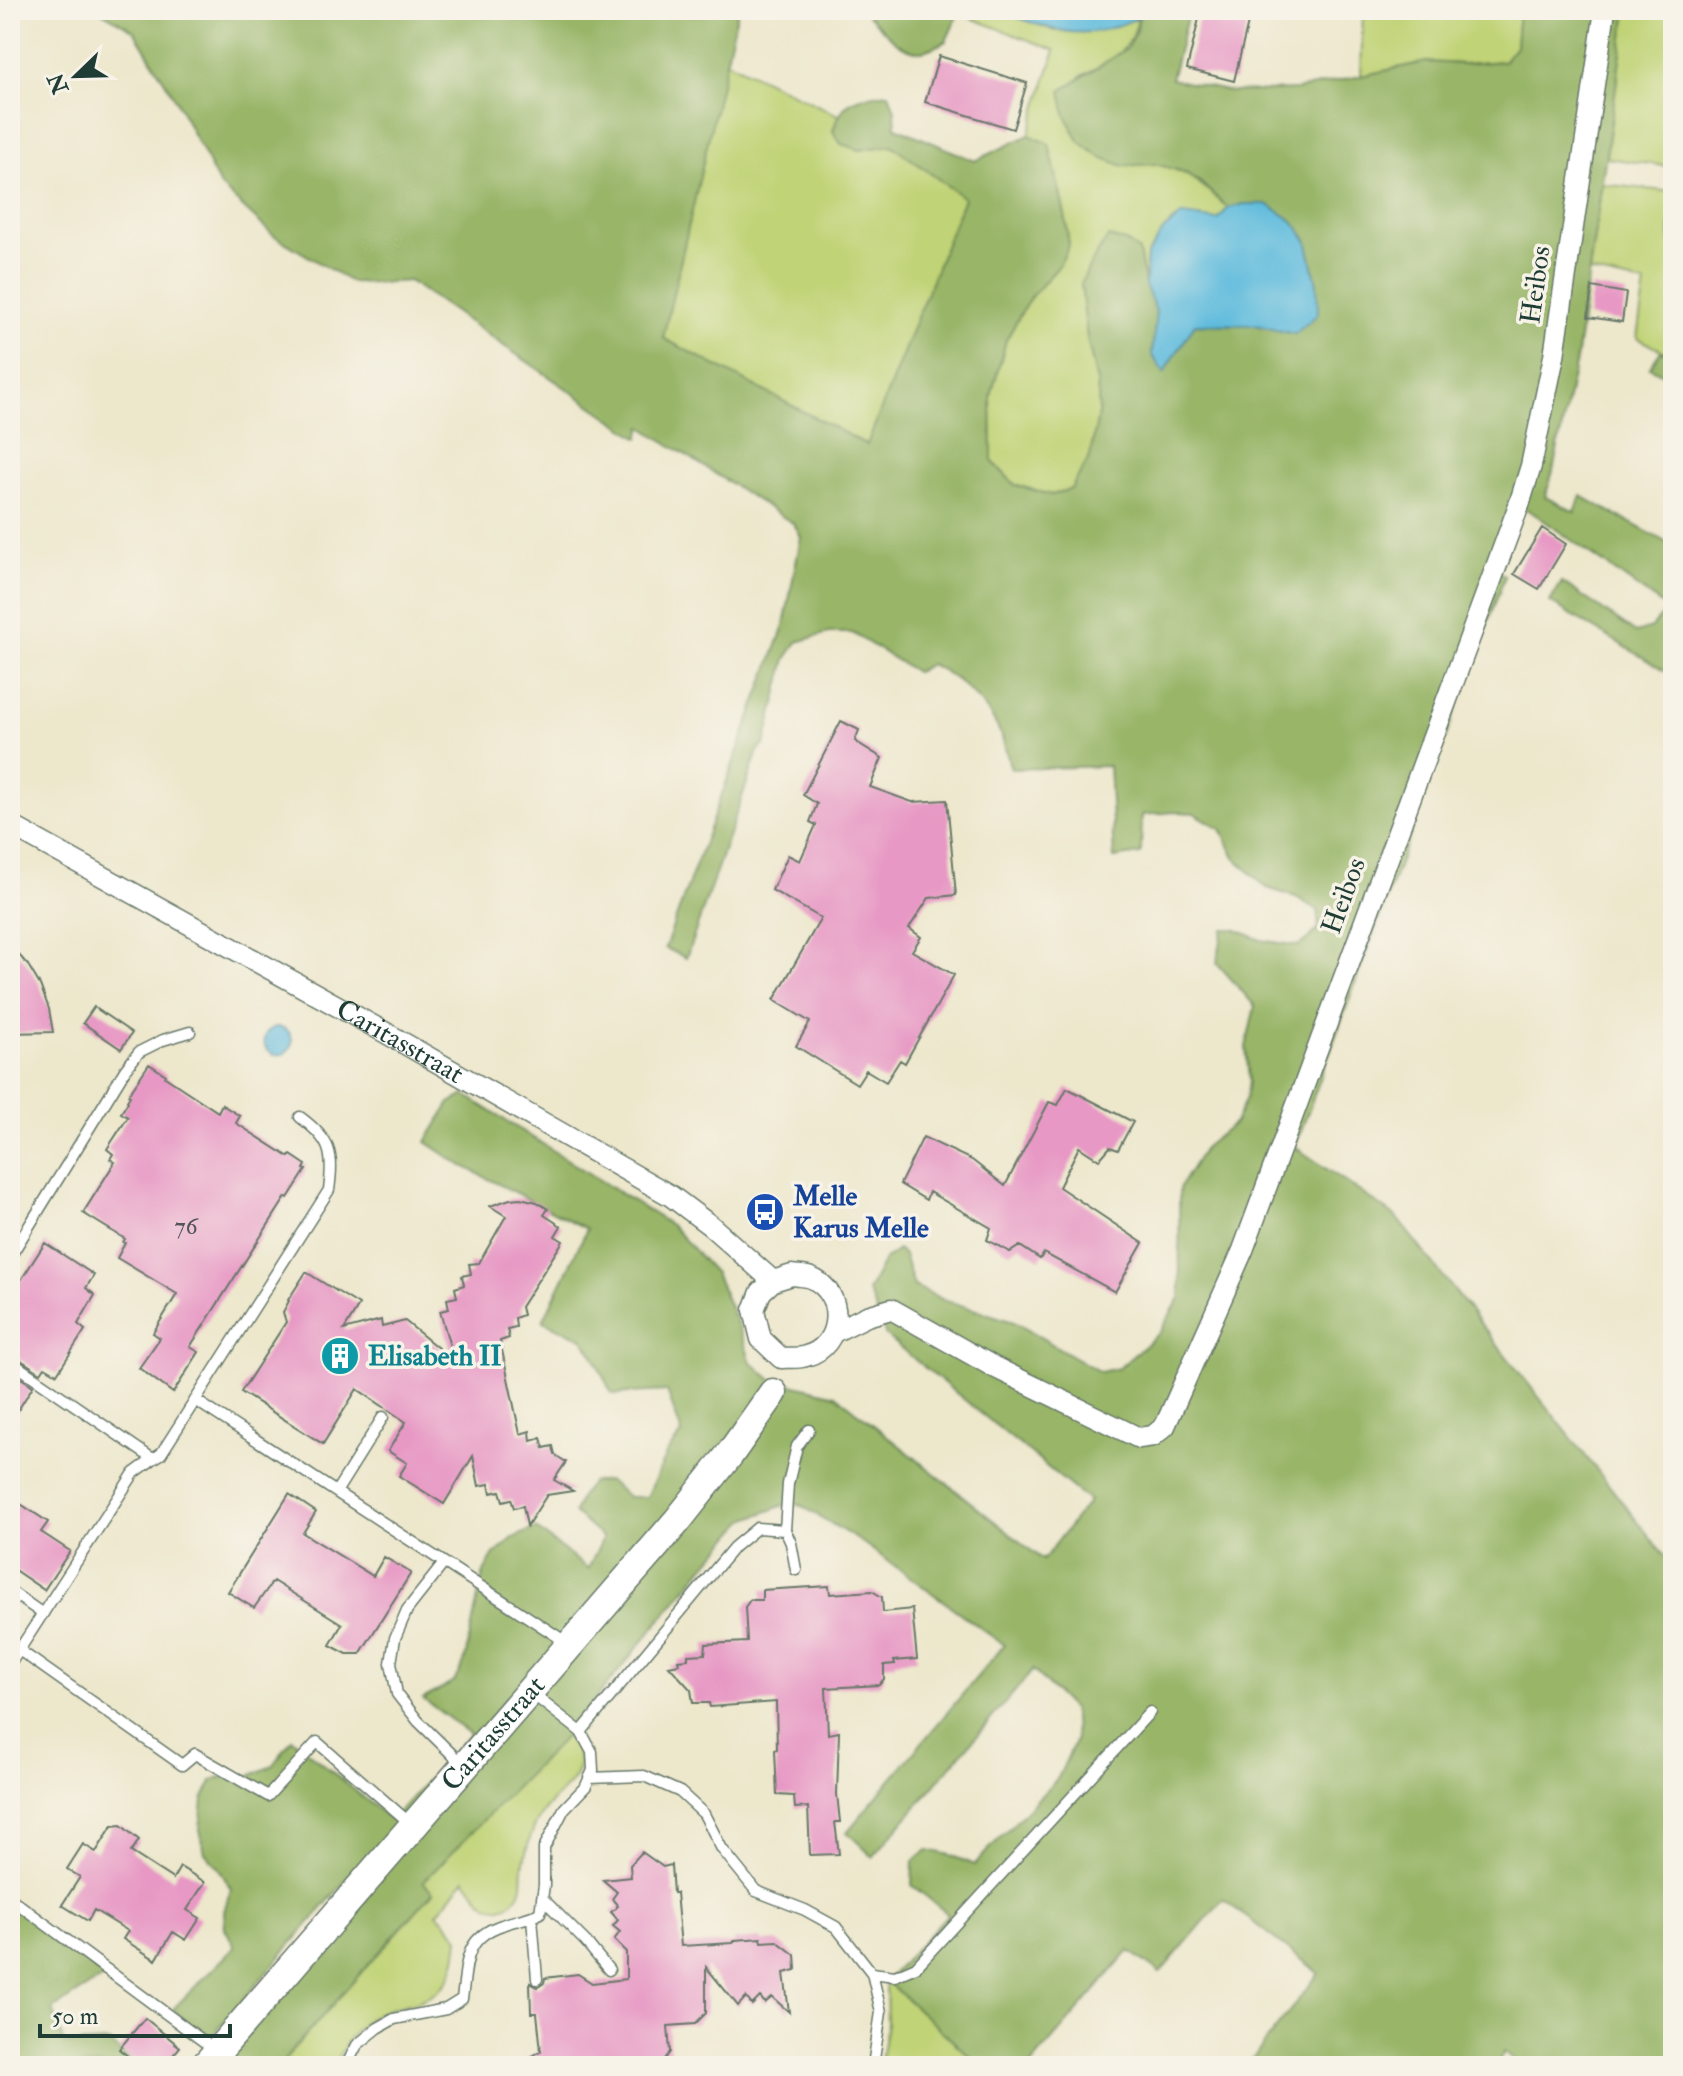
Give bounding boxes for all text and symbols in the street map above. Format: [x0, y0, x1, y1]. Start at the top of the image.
north arrow [36, 36, 116, 116]
text: N [42, 69, 76, 99]
street label: Heibos [1513, 244, 1559, 326]
street label: Heibos [1314, 853, 1374, 939]
street label: Caritasstraat [330, 991, 470, 1091]
place label: Melle Karus Melle [792, 1179, 929, 1246]
bus stop icon: Melle Karus Melle [744, 1191, 786, 1233]
house number: 76 [174, 1211, 199, 1242]
building icon: Elisabeth II [319, 1335, 361, 1377]
place label: Elisabeth II [368, 1339, 502, 1374]
street label: Caritasstraat [434, 1669, 553, 1798]
scale bar [40, 1988, 230, 2038]
text: 50 m [52, 2001, 99, 2032]

